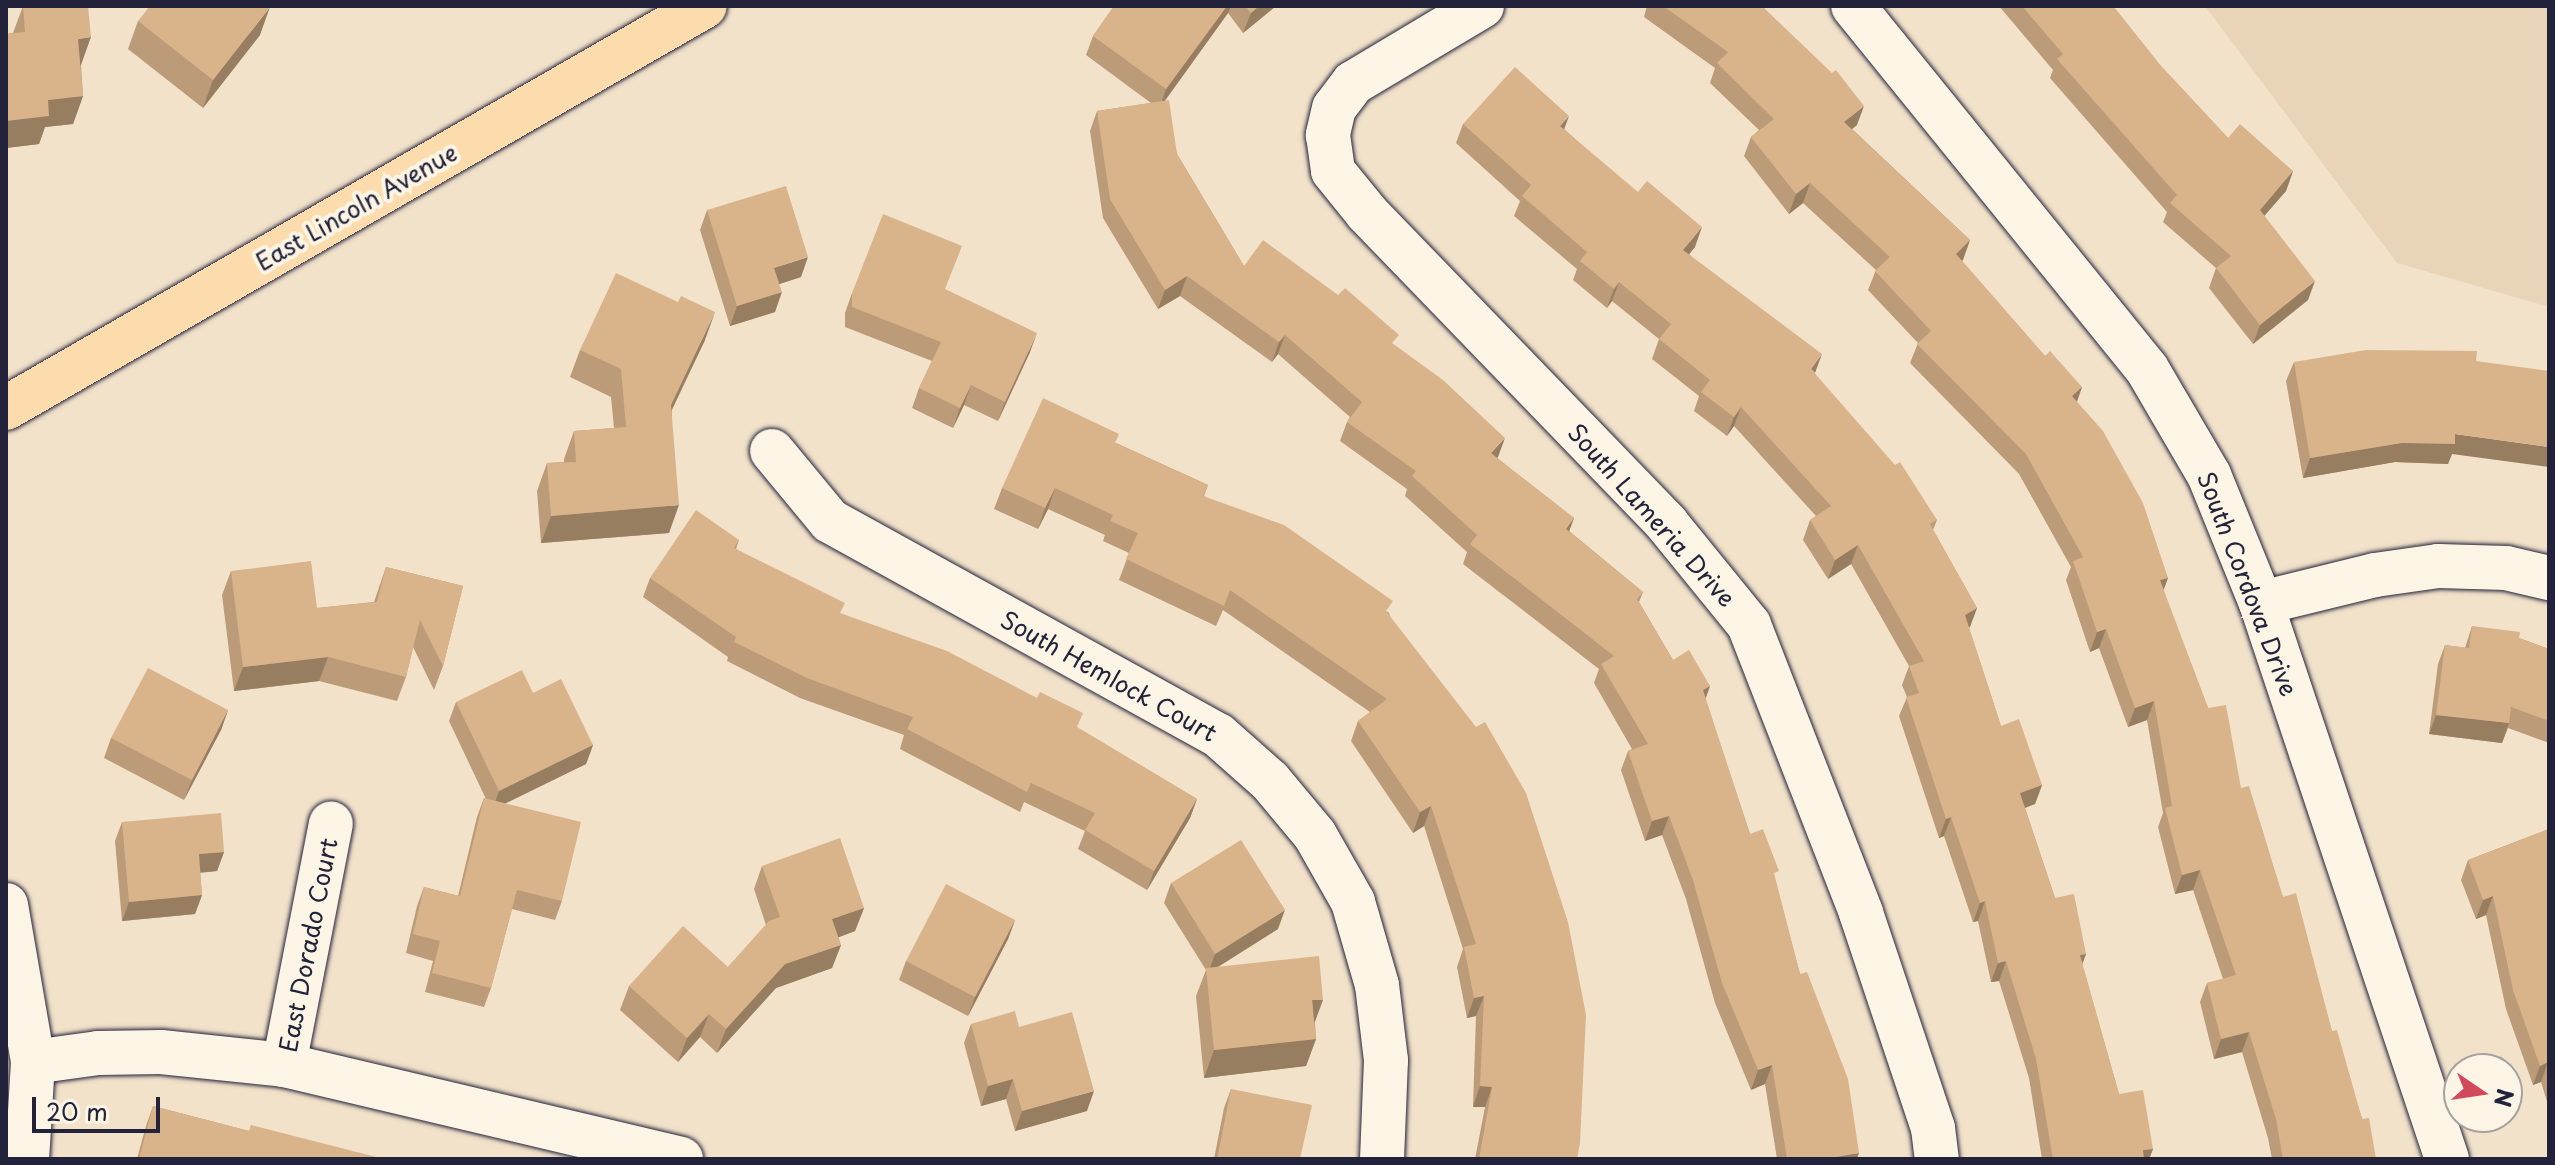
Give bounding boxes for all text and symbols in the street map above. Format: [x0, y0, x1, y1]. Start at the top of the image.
street label: East Lincoln Avenue [250, 138, 462, 276]
street label: South Lameria Drive [1562, 417, 1742, 613]
street label: South Cordova Drive [2192, 468, 2304, 700]
street label: South Hemlock Court [994, 604, 1224, 748]
street label: East Dorado Court [273, 836, 343, 1054]
north arrow [2443, 1053, 2523, 1133]
scale bar [36, 1081, 164, 1131]
text: N [2487, 1086, 2523, 1110]
text: 20 m [46, 1093, 108, 1129]

